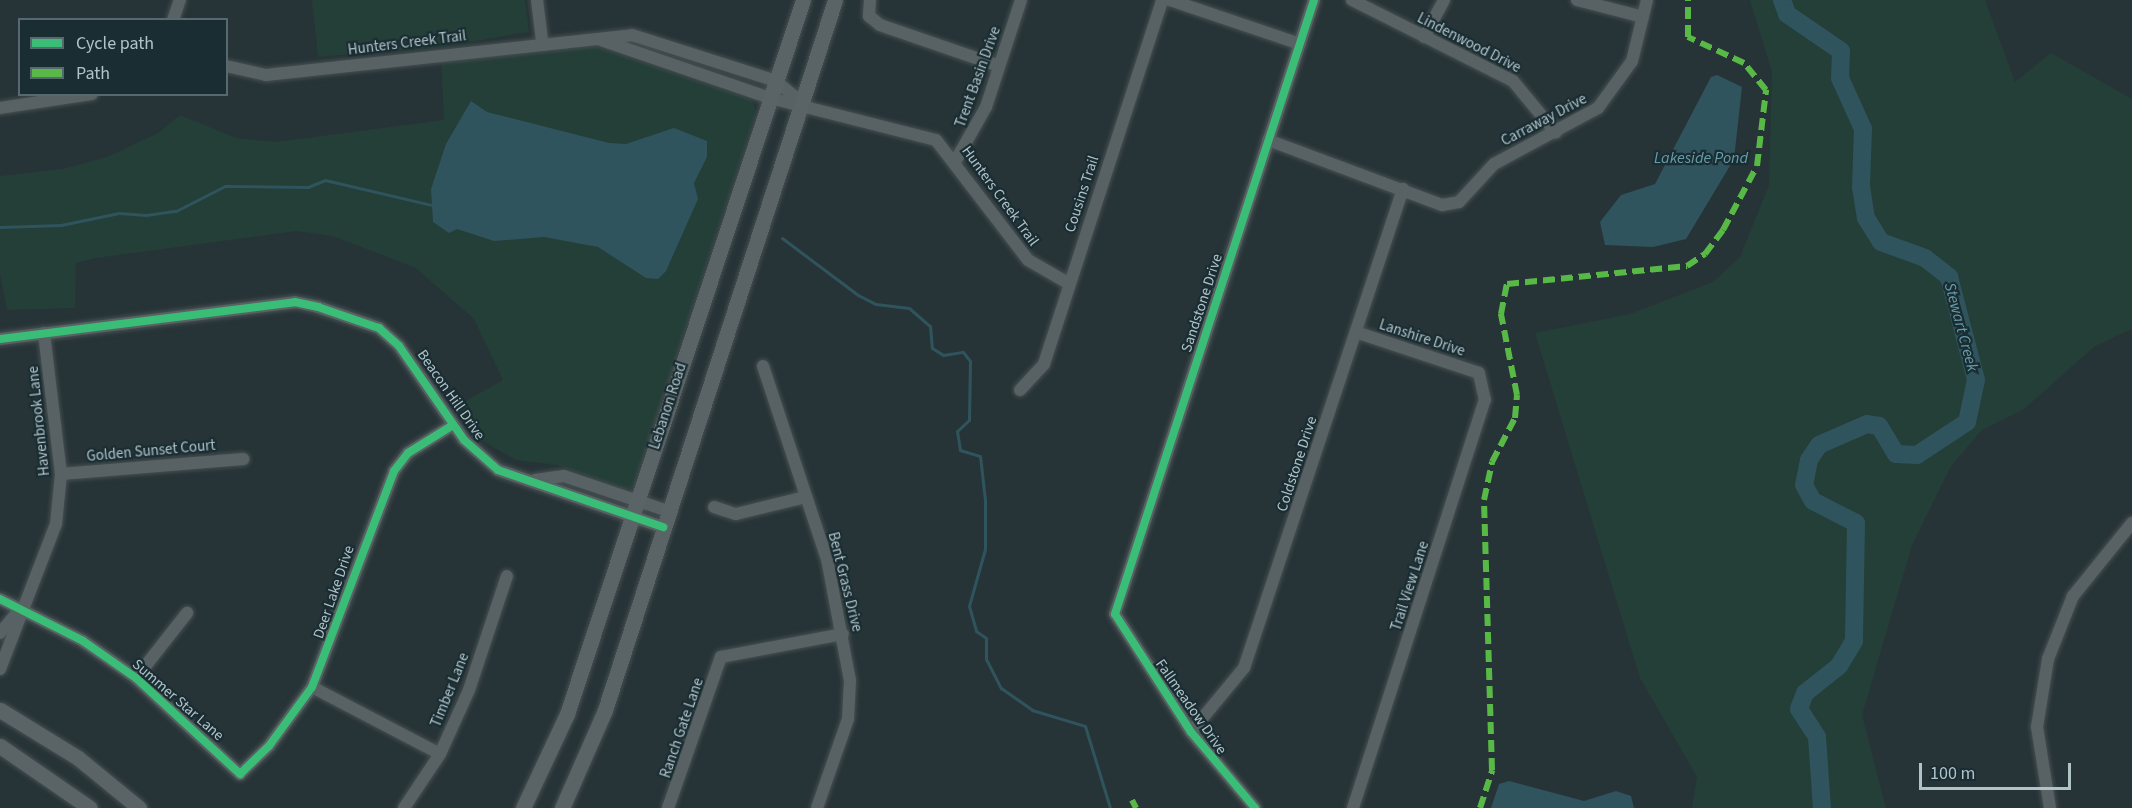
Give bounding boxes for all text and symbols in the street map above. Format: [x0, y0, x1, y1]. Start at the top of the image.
street label: Lindenwood Drive [1414, 9, 1524, 77]
legend [18, 18, 228, 96]
street label: Trent Basin Drive [951, 24, 1005, 130]
street label: Hunters Creek Trail [347, 27, 467, 59]
text: Cycle path [76, 31, 154, 56]
text: Path [76, 61, 110, 86]
street label: Carraway Drive [1498, 90, 1590, 150]
street label: Hunters Creek Trail [958, 143, 1042, 249]
water label: Lakeside Pond [1654, 148, 1748, 168]
street label: Cousins Trail [1061, 153, 1103, 235]
street label: Sandstone Drive [1178, 252, 1226, 354]
water label: Stewart Creek [1940, 280, 1982, 374]
street label: Lanshire Drive [1377, 316, 1467, 360]
street label: Beacon Hill Drive [413, 346, 489, 444]
street label: Lebanon Road [646, 360, 690, 452]
street label: Havenbrook Lane [24, 365, 54, 477]
street label: Coldstone Drive [1273, 414, 1321, 514]
street label: Golden Sunset Court [86, 436, 216, 466]
street label: Bent Grass Drive [824, 530, 866, 634]
street label: Trail View Lane [1387, 539, 1433, 633]
street label: Deer Lake Drive [310, 543, 358, 641]
street label: Timber Lane [427, 650, 473, 730]
street label: Summer Star Lane [129, 655, 227, 745]
street label: Fallmeadow Drive [1151, 656, 1231, 758]
street label: Ranch Gate Lane [656, 676, 708, 780]
scale bar [1922, 751, 2074, 789]
text: 100 m [1930, 761, 1975, 786]

